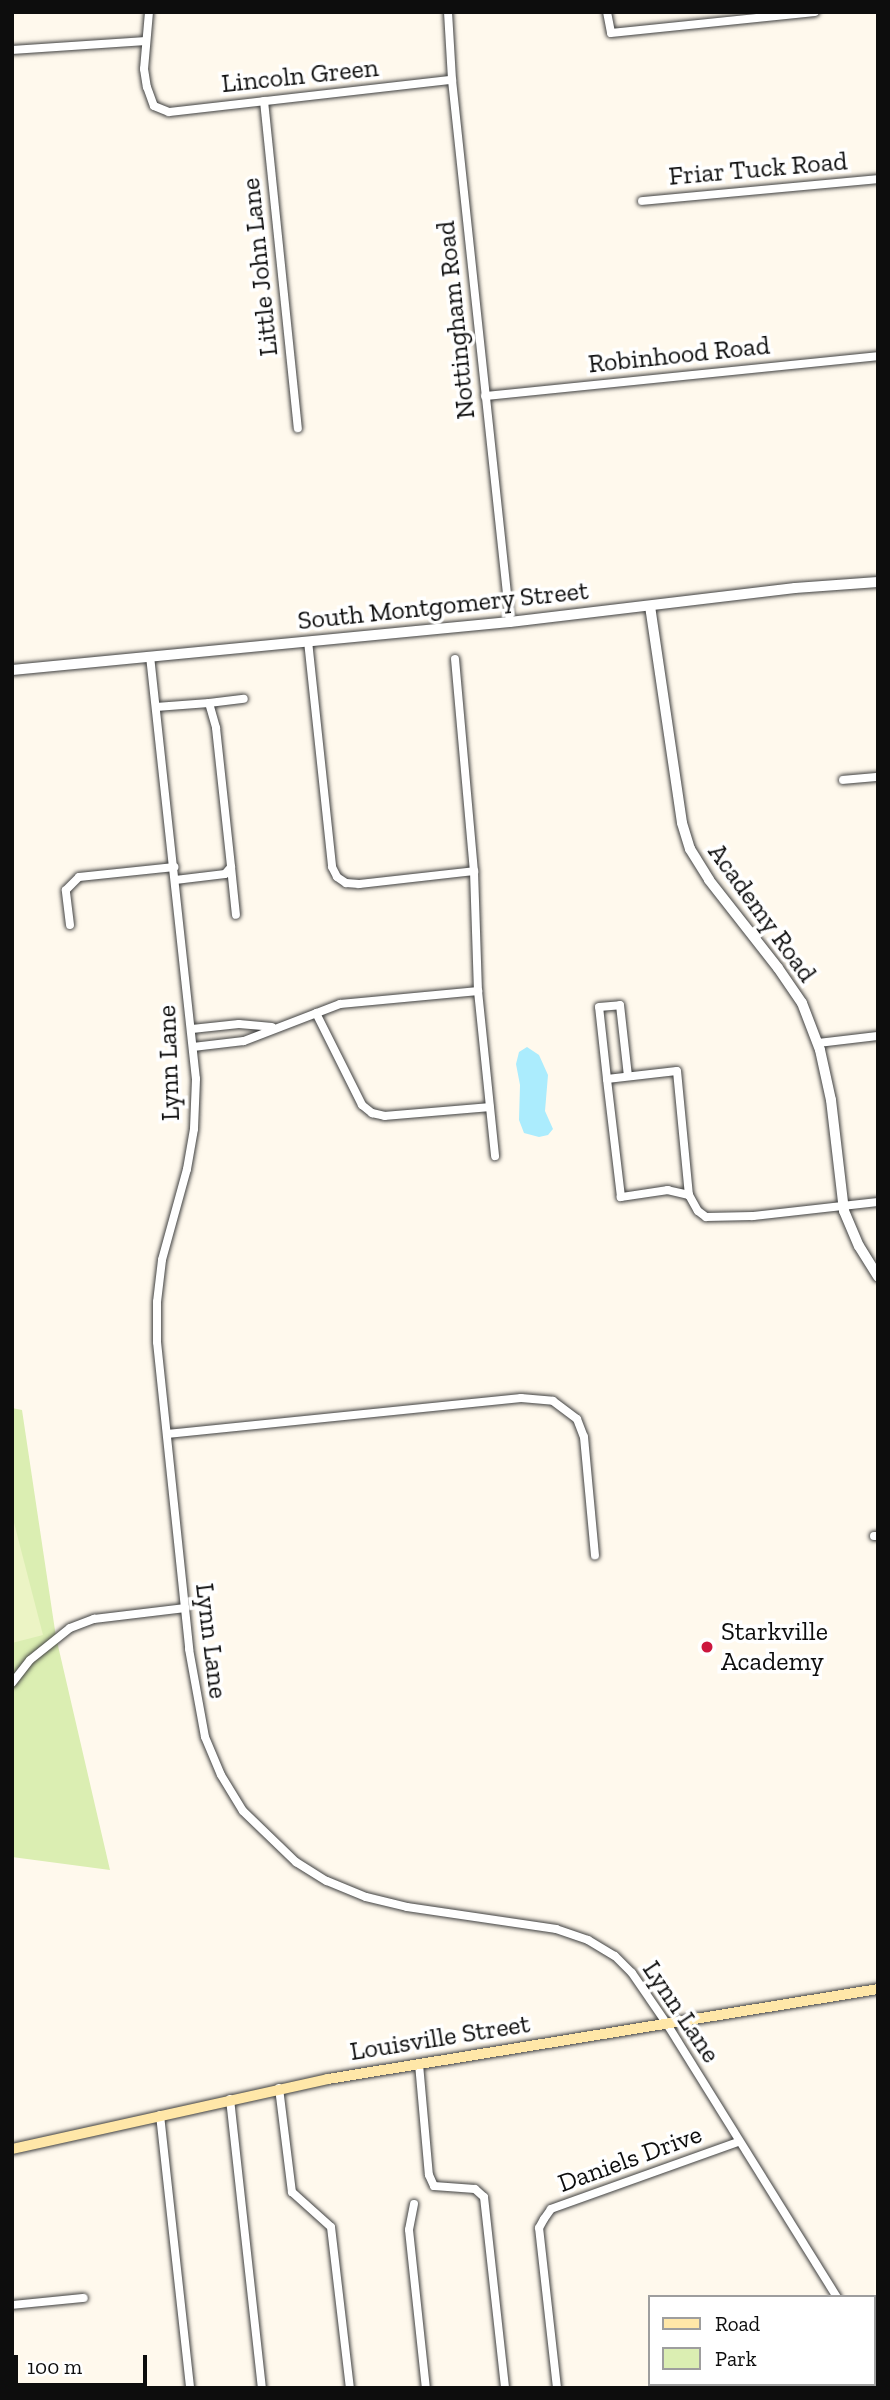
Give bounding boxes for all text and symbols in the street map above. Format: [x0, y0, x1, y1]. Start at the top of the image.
street label: Lincoln Green [220, 52, 380, 100]
street label: Friar Tuck Road [667, 146, 849, 192]
street label: Little John Lane [235, 176, 285, 358]
street label: Nottingham Road [430, 219, 482, 421]
street label: Robinhood Road [587, 330, 771, 380]
street label: South Montgomery Street [296, 575, 590, 637]
street label: Academy Road [701, 837, 823, 989]
street label: Lynn Lane [151, 1004, 187, 1122]
street label: Lynn Lane [188, 1582, 234, 1700]
place label: Starkville Academy [721, 1616, 828, 1678]
marker: Starkville Academy [699, 1639, 715, 1655]
street label: Lynn Lane [636, 1955, 726, 2069]
street label: Louisville Street [348, 2008, 532, 2068]
street label: Daniels Drive [554, 2119, 706, 2199]
legend [648, 2295, 876, 2386]
text: Road [715, 2311, 760, 2336]
scale bar [18, 2340, 150, 2384]
text: Park [715, 2346, 757, 2371]
text: 100 m [27, 2354, 82, 2379]

